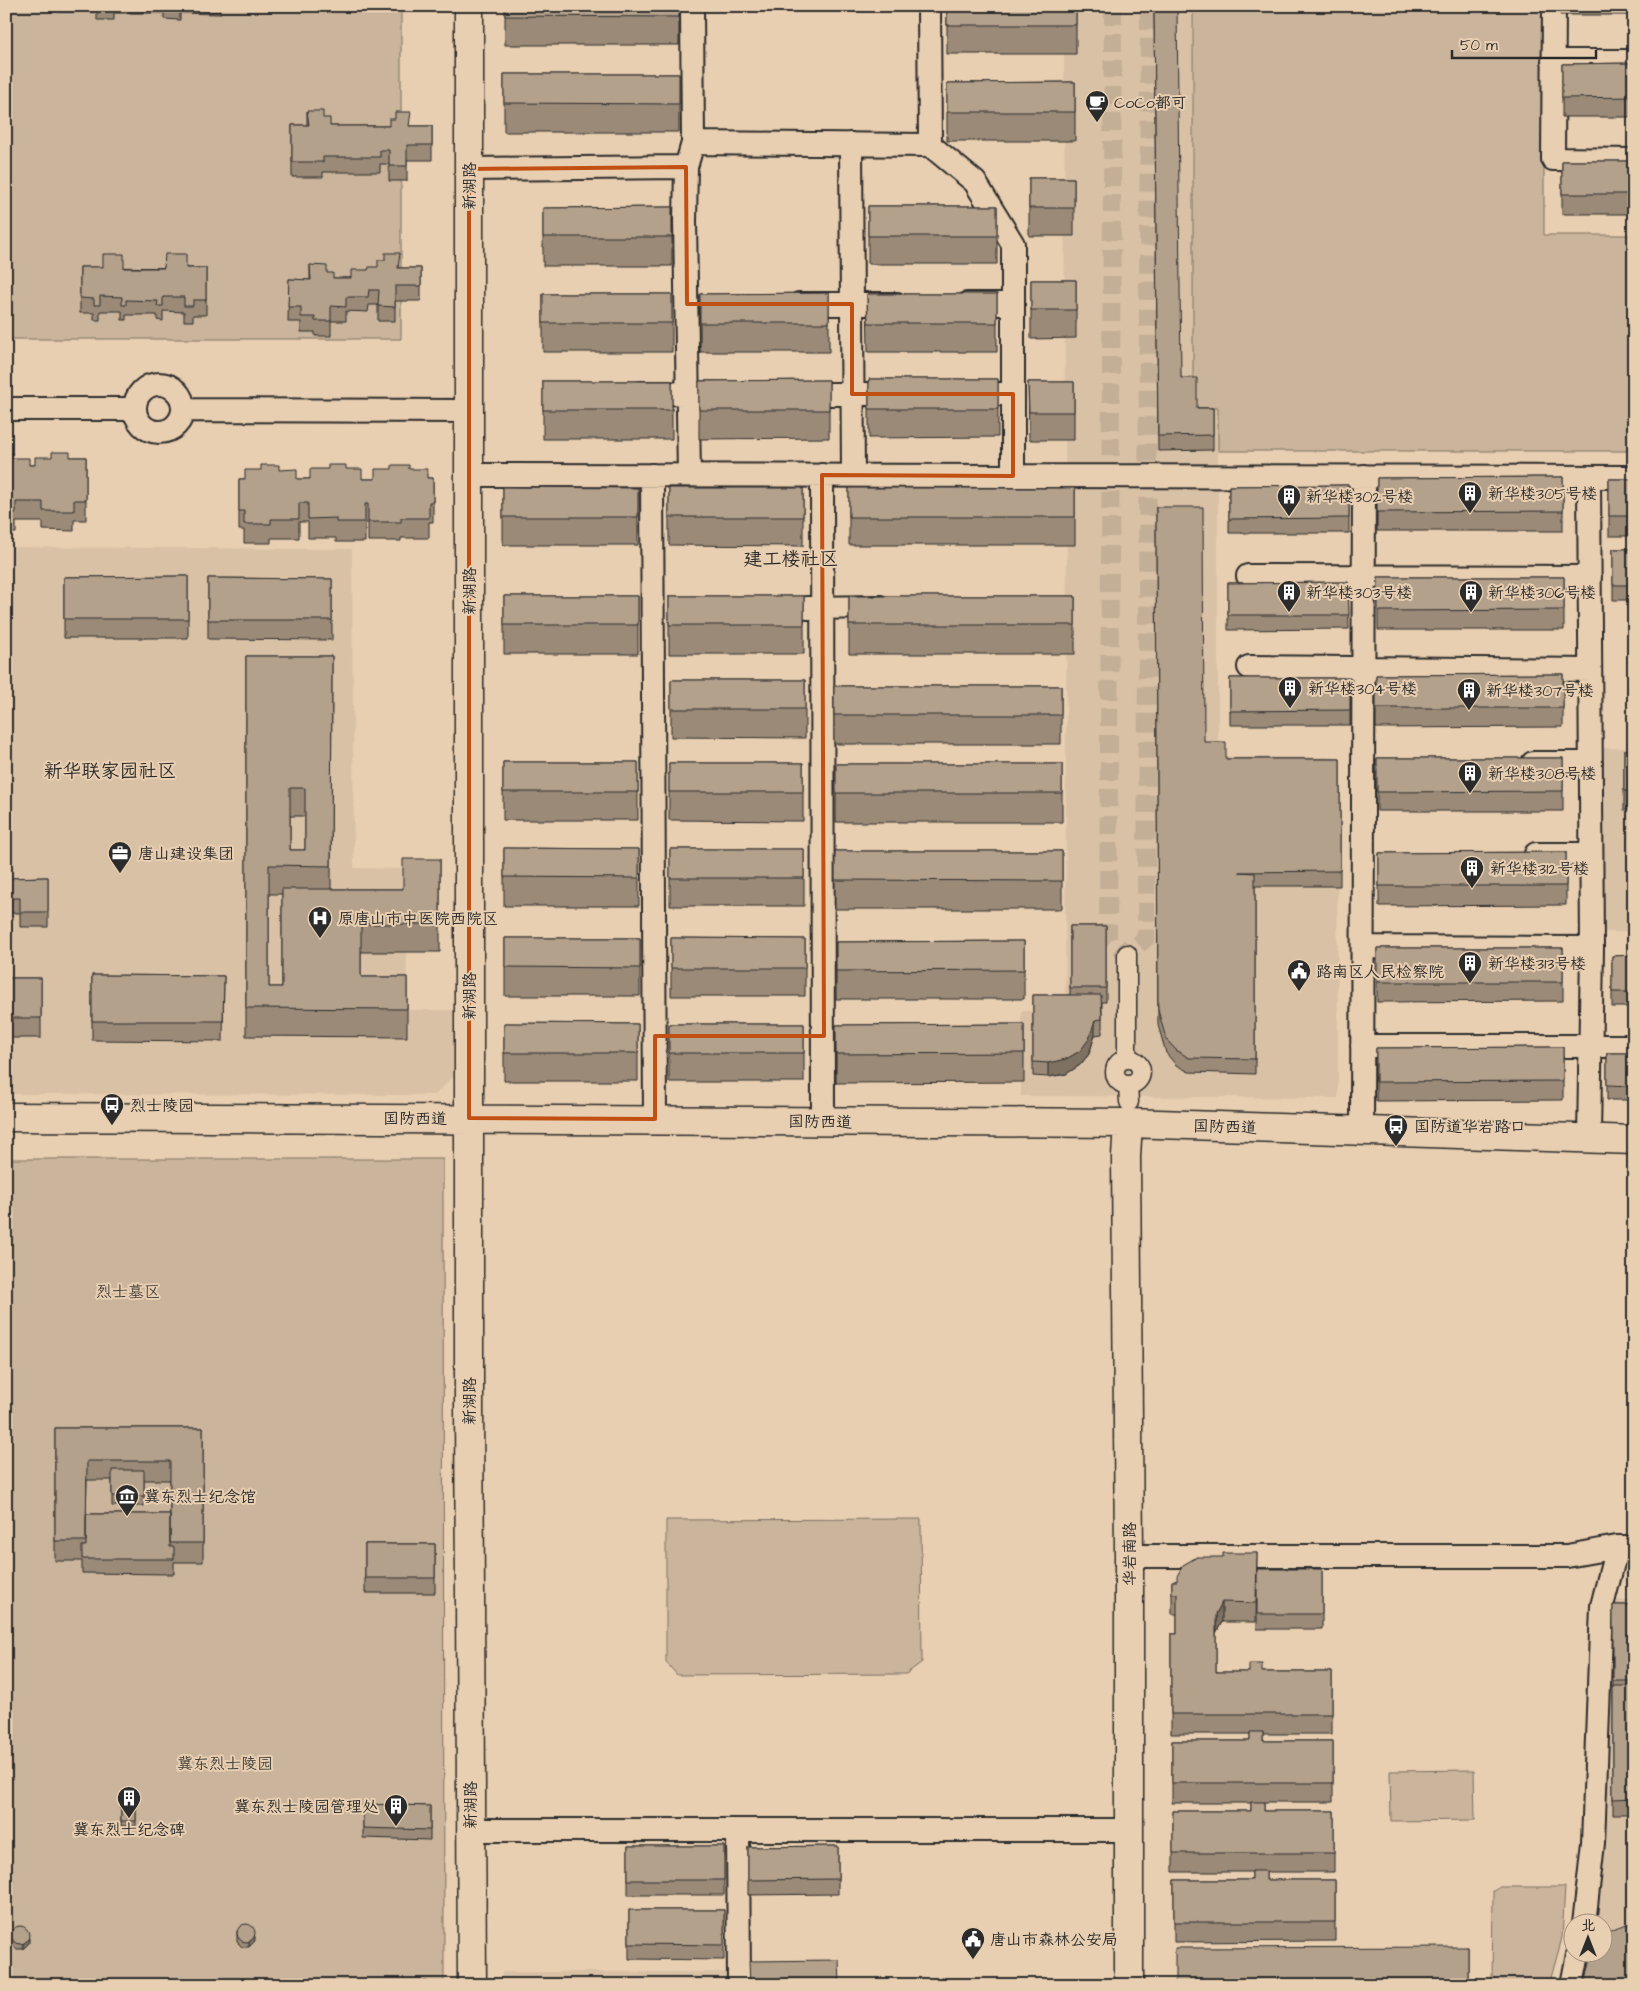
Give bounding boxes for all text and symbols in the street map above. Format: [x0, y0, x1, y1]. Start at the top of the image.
scale bar [1452, 28, 1596, 60]
text: 50 m [1460, 35, 1498, 56]
cafe icon: CoCo都可 [1084, 89, 1110, 123]
place label: CoCo都可 [1114, 92, 1187, 114]
street label: 新湖路 [459, 162, 481, 210]
building icon: 新华楼305号楼 [1457, 480, 1483, 514]
building icon: 新华楼302号楼 [1276, 483, 1302, 517]
place label: 新华楼305号楼 [1488, 483, 1598, 505]
place label: 新华楼302号楼 [1306, 486, 1413, 508]
district label: 建工楼社区 [743, 546, 839, 573]
street label: 新湖路 [459, 567, 481, 615]
building icon: 新华楼303号楼 [1276, 579, 1302, 613]
building icon: 新华楼306号楼 [1458, 579, 1484, 613]
place label: 新华楼303号楼 [1306, 582, 1412, 604]
place label: 新华楼306号楼 [1488, 582, 1596, 604]
building icon: 新华楼304号楼 [1277, 675, 1303, 709]
building icon: 新华楼307号楼 [1456, 677, 1482, 711]
place label: 新华楼304号楼 [1308, 678, 1417, 700]
place label: 新华楼307号楼 [1486, 680, 1594, 702]
district label: 新华联家园社区 [43, 758, 177, 785]
building icon: 新华楼308号楼 [1457, 760, 1483, 794]
place label: 新华楼308号楼 [1488, 763, 1597, 785]
office icon: 唐山建设集团 [107, 840, 133, 874]
place label: 唐山建设集团 [138, 843, 234, 865]
building icon: 新华楼312号楼 [1459, 855, 1485, 889]
place label: 新华楼312号楼 [1490, 858, 1589, 880]
hospital icon: 原唐山市中医院西院区 [307, 905, 333, 939]
place label: 原唐山市中医院西院区 [338, 908, 498, 930]
building icon: 新华楼313号楼 [1457, 950, 1483, 984]
place label: 新华楼313号楼 [1488, 953, 1586, 975]
public building icon: 路南区人民检察院 [1286, 958, 1312, 992]
place label: 路南区人民检察院 [1316, 961, 1444, 983]
street label: 新湖路 [459, 972, 481, 1020]
bus stop icon: 烈士陵园 [99, 1092, 125, 1126]
place label: 烈士陵园 [130, 1095, 194, 1117]
street label: 国防西道 [383, 1108, 447, 1130]
street label: 国防西道 [788, 1110, 852, 1134]
bus stop icon: 国防道华岩路口 [1383, 1113, 1409, 1147]
street label: 国防西道 [1193, 1115, 1257, 1139]
place label: 国防道华岩路口 [1414, 1116, 1526, 1138]
park label: 烈士墓区 [96, 1281, 160, 1303]
street label: 新湖路 [459, 1377, 481, 1425]
museum icon: 冀东烈士纪念馆 [114, 1483, 140, 1517]
place label: 冀东烈士纪念馆 [144, 1486, 256, 1508]
street label: 华岩南路 [1119, 1522, 1141, 1586]
park label: 冀东烈士陵园 [177, 1753, 273, 1775]
street label: 新湖路 [460, 1781, 482, 1829]
building icon: 冀东烈士纪念碑 [116, 1785, 142, 1819]
building icon: 冀东烈士陵园管理处 [383, 1793, 409, 1827]
place label: 冀东烈士陵园管理处 [234, 1796, 379, 1818]
place label: 冀东烈士纪念碑 [73, 1819, 185, 1841]
north arrow [1562, 1914, 1612, 1964]
text: 北 [1581, 1916, 1595, 1936]
public building icon: 唐山市森林公安局 [960, 1926, 986, 1960]
place label: 唐山市森林公安局 [990, 1929, 1118, 1951]

